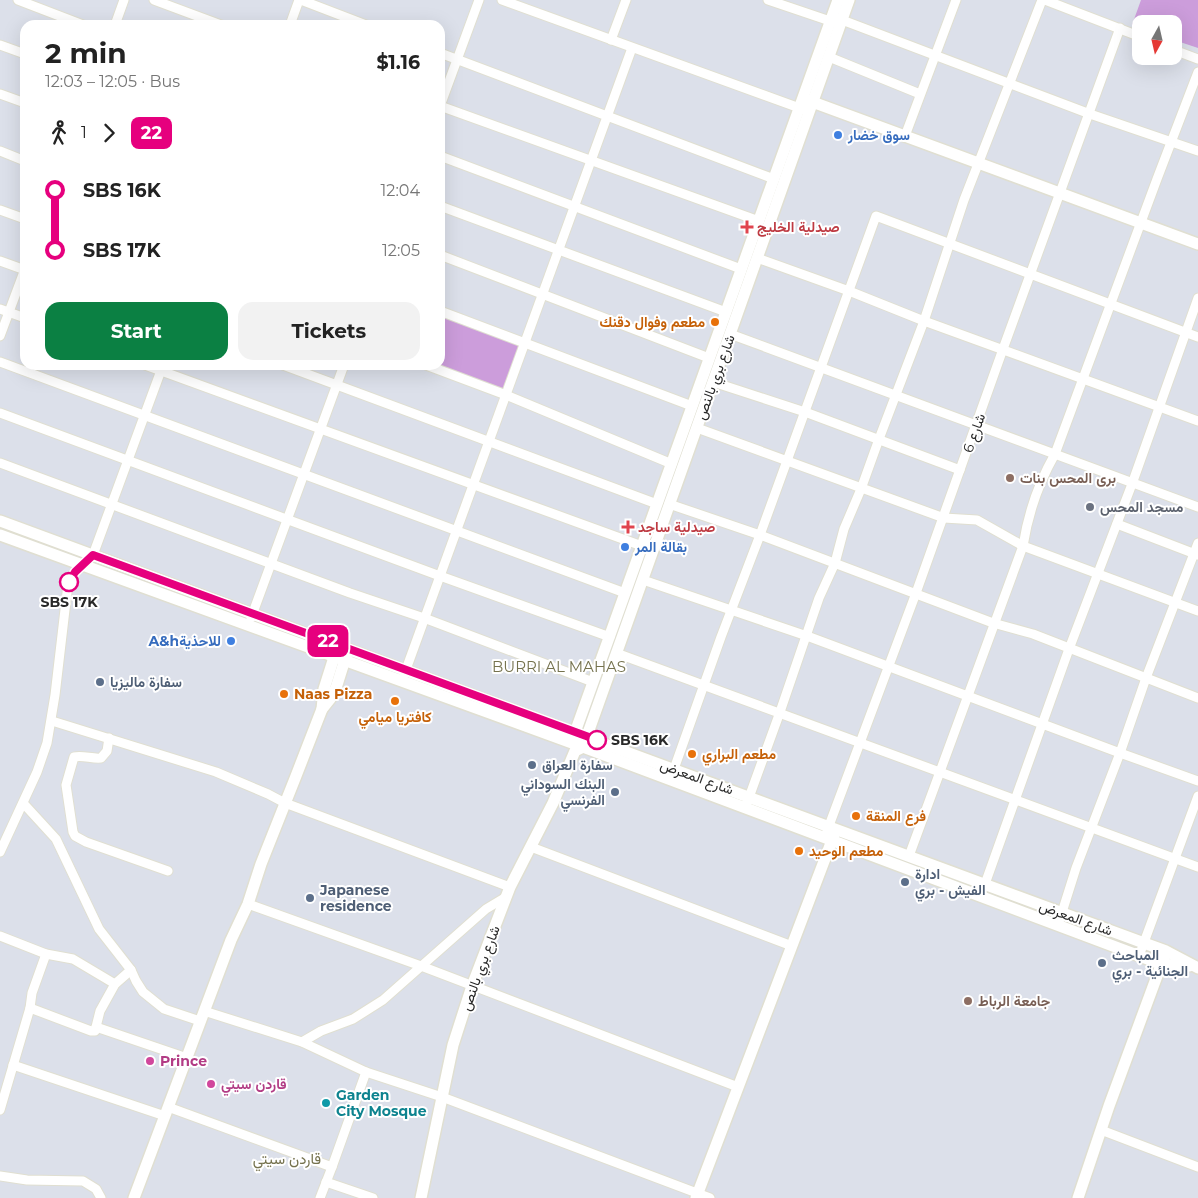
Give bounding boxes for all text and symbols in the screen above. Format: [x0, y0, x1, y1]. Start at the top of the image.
north arrow [1132, 15, 1182, 65]
map controls [1132, 15, 1182, 65]
text: 2 min [45, 36, 127, 70]
text: $1.16 [376, 51, 420, 74]
text: 12:03 – 12:05 · Bus [45, 72, 180, 91]
icon: walk [45, 119, 73, 147]
icon: forward [95, 119, 123, 147]
text: 22 [141, 122, 162, 144]
text: 1 [81, 123, 87, 142]
place label: سوق خضار [847, 126, 910, 144]
marker: سوق خضار [832, 129, 844, 141]
text: SBS 16K [83, 179, 161, 202]
text: 12:04 [381, 181, 420, 200]
place label: صيدلية الخليج [757, 218, 840, 237]
marker: صيدلية الخليج [741, 221, 753, 233]
text: SBS 17K [83, 239, 160, 262]
text: 12:05 [382, 241, 420, 260]
button: Start [45, 302, 228, 360]
button: Tickets [238, 302, 420, 360]
place label: مطعم وفوال دقنك [600, 313, 705, 331]
marker: مطعم وفوال دقنك [709, 316, 721, 328]
street label: شارع بري بالنص [691, 332, 742, 423]
street label: شارع 6 [959, 411, 991, 456]
place label: برى المحس بنات [1020, 469, 1116, 487]
marker: برى المحس بنات [1004, 472, 1016, 484]
place label: مسجد المحس [1100, 498, 1184, 516]
marker: مسجد المحس [1084, 501, 1096, 513]
place label: صيدلية ساجد [638, 518, 715, 536]
marker: صيدلية ساجد [622, 521, 634, 533]
place label: بقالة المر [634, 538, 687, 556]
marker: بقالة المر [619, 541, 631, 553]
marker: SBS 17K [59, 572, 79, 592]
place label: SBS 17K [40, 593, 98, 611]
line badge: 22 [306, 625, 350, 657]
text: 22 [317, 630, 339, 652]
place label: A&hللاحذية [148, 632, 221, 650]
marker: A&hللاحذية [225, 635, 237, 647]
district label: BURRI AL MAHAS [492, 657, 626, 676]
place label: سفارة ماليزيا [110, 673, 182, 691]
marker: سفارة ماليزيا [94, 676, 106, 688]
place label: Naas Pizza [294, 685, 372, 703]
marker: Naas Pizza [278, 688, 290, 700]
marker: كافتريا ميامي [389, 695, 401, 707]
place label: كافتريا ميامي [358, 708, 432, 729]
marker: SBS 16K [587, 730, 607, 750]
place label: SBS 16K [611, 731, 669, 749]
place label: مطعم البراري [702, 745, 777, 766]
marker: مطعم البراري [686, 748, 698, 760]
street label: شارع المعرض [657, 755, 736, 800]
place label: سفارة العراق [542, 756, 613, 774]
marker: سفارة العراق [526, 759, 538, 771]
place label: البنك السوداني الفرنسي [521, 775, 605, 812]
marker: البنك السوداني الفرنسي [609, 786, 621, 798]
place label: فرع المنقة [866, 807, 926, 826]
marker: فرع المنقة [850, 810, 862, 822]
place label: مطعم الوحيد [809, 842, 884, 860]
marker: مطعم الوحيد [793, 845, 805, 857]
place label: ادارة الفيش - بري [915, 865, 986, 902]
marker: ادارة الفيش - بري [899, 876, 911, 888]
place label: Japanese residence [319, 881, 392, 915]
marker: Japanese residence [304, 892, 316, 904]
street label: شارع المعرض [1036, 896, 1115, 941]
street label: شارع بري بالنص [456, 923, 507, 1014]
place label: المباحث الجنائية - بري [1112, 946, 1188, 983]
marker: المباحث الجنائية - بري [1096, 957, 1108, 969]
place label: جامعة الرباط [978, 992, 1051, 1010]
marker: جامعة الرباط [962, 995, 974, 1007]
place label: Prince [160, 1052, 207, 1070]
marker: Prince [144, 1055, 156, 1067]
place label: قاردن سيتي [221, 1075, 287, 1096]
marker: قاردن سيتي [205, 1078, 217, 1090]
place label: Garden City Mosque [336, 1086, 427, 1120]
marker: Garden City Mosque [320, 1097, 332, 1109]
district label: قاردن سيتي [253, 1149, 321, 1172]

